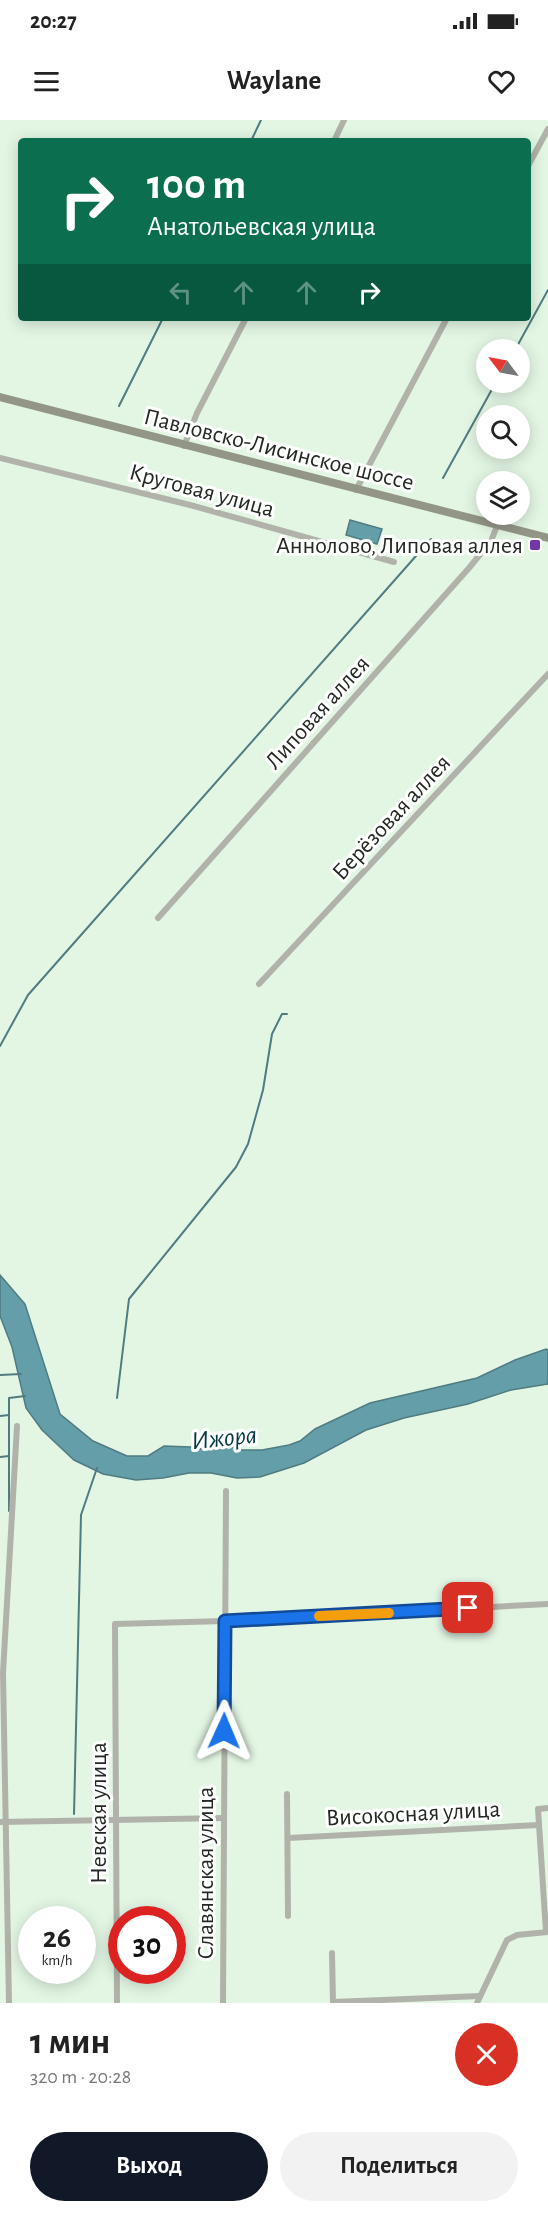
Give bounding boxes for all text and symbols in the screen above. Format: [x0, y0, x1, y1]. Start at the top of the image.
text: 20:27 [30, 10, 77, 32]
icon: menu [30, 65, 63, 98]
icon: heart [485, 65, 518, 98]
text: Waylane [227, 67, 321, 94]
icon: right [48, 162, 126, 240]
text: 100 m [147, 164, 246, 206]
text: Анатольевская улица [147, 213, 376, 240]
icon: left [164, 276, 197, 309]
icon: ahead [227, 276, 260, 309]
icon: ahead [290, 276, 323, 309]
icon: right [353, 276, 386, 309]
north arrow [476, 339, 530, 393]
map controls [476, 339, 530, 525]
street label: Павловско-Лисинское шоссе [141, 405, 416, 495]
button: search [476, 405, 530, 459]
street label: Круговая улица [127, 460, 277, 522]
button: layers [476, 471, 530, 525]
place label: Аннолово, Липовая аллея [276, 534, 523, 558]
marker: Аннолово, Липовая аллея [528, 538, 542, 552]
street label: Липовая аллея [261, 652, 374, 774]
street label: Берёзовая аллея [328, 751, 455, 885]
water label: Ижора [190, 1422, 258, 1454]
pin [442, 1582, 493, 1633]
icon: arrive [451, 1591, 484, 1624]
position arrow [192, 1699, 256, 1763]
street label: Невская улица [87, 1742, 111, 1884]
street label: Славянская улица [194, 1786, 218, 1960]
street label: Високосная улица [325, 1797, 501, 1831]
speed limit sign: 30 [108, 1906, 186, 1984]
text: 26 [43, 1923, 71, 1953]
text: km/h [42, 1953, 72, 1968]
button: close [455, 2023, 518, 2086]
text: 1 мин [30, 2024, 110, 2060]
text: 320 m · 20:28 [30, 2067, 131, 2087]
button: Выход [30, 2132, 268, 2201]
button: Поделиться [280, 2132, 518, 2201]

